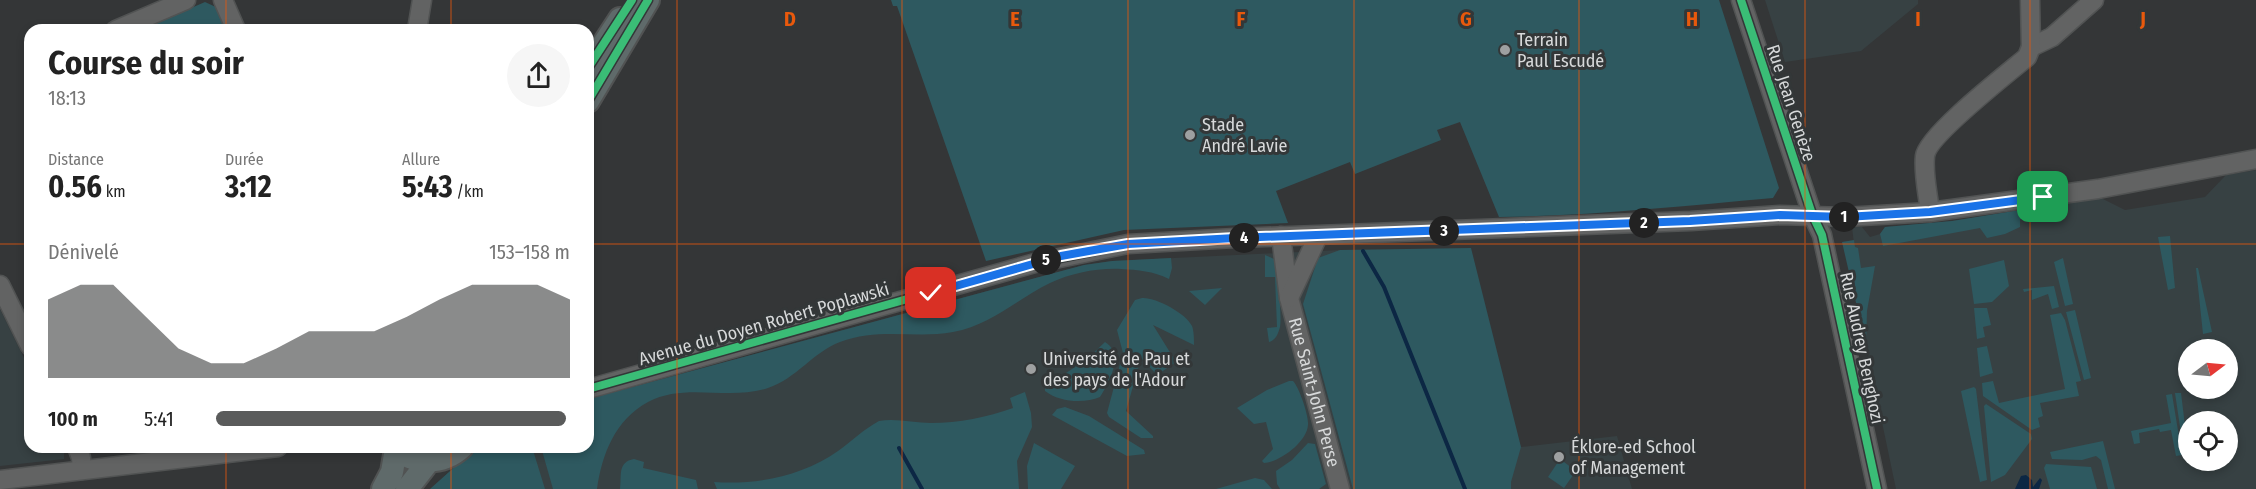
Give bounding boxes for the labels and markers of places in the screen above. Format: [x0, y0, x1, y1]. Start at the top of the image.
place label: Terrain Paul Escudé [1517, 29, 1604, 72]
marker: Terrain Paul Escudé [1498, 43, 1512, 57]
place label: Stade André Lavie [1202, 114, 1287, 157]
marker: Stade André Lavie [1183, 128, 1197, 142]
pin [2017, 171, 2068, 222]
pin: 1 [1829, 202, 1859, 232]
pin: 2 [1629, 208, 1659, 238]
pin: 3 [1429, 216, 1459, 246]
pin: 4 [1229, 223, 1259, 253]
pin: 5 [1031, 245, 1061, 275]
pin [905, 267, 956, 318]
place label: Université de Pau et des pays de l'Adour [1043, 348, 1190, 391]
marker: Université de Pau et des pays de l'Adour [1024, 362, 1038, 376]
place label: Éklore-ed School of Management [1571, 435, 1696, 479]
marker: Éklore-ed School of Management [1552, 450, 1566, 464]

